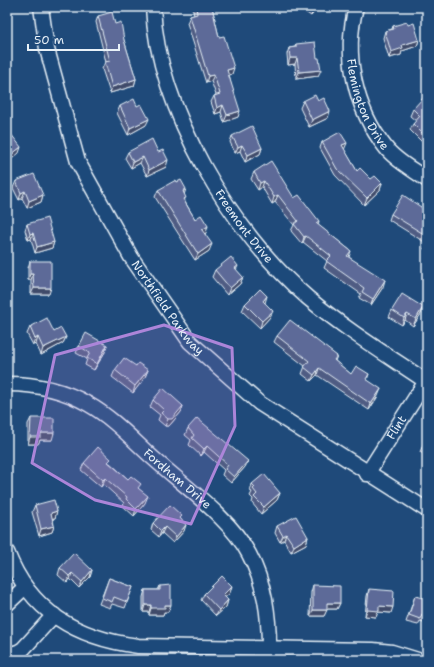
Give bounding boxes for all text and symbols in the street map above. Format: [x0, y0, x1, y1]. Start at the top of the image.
scale bar [28, 26, 119, 52]
text: 50 m [34, 32, 64, 48]
street label: Flemington Drive [343, 58, 393, 154]
street label: Freemont Drive [211, 186, 277, 267]
street label: Northfield Parkway [128, 257, 207, 359]
street label: Flint [383, 412, 410, 443]
street label: Fordham Drive [140, 445, 215, 513]

